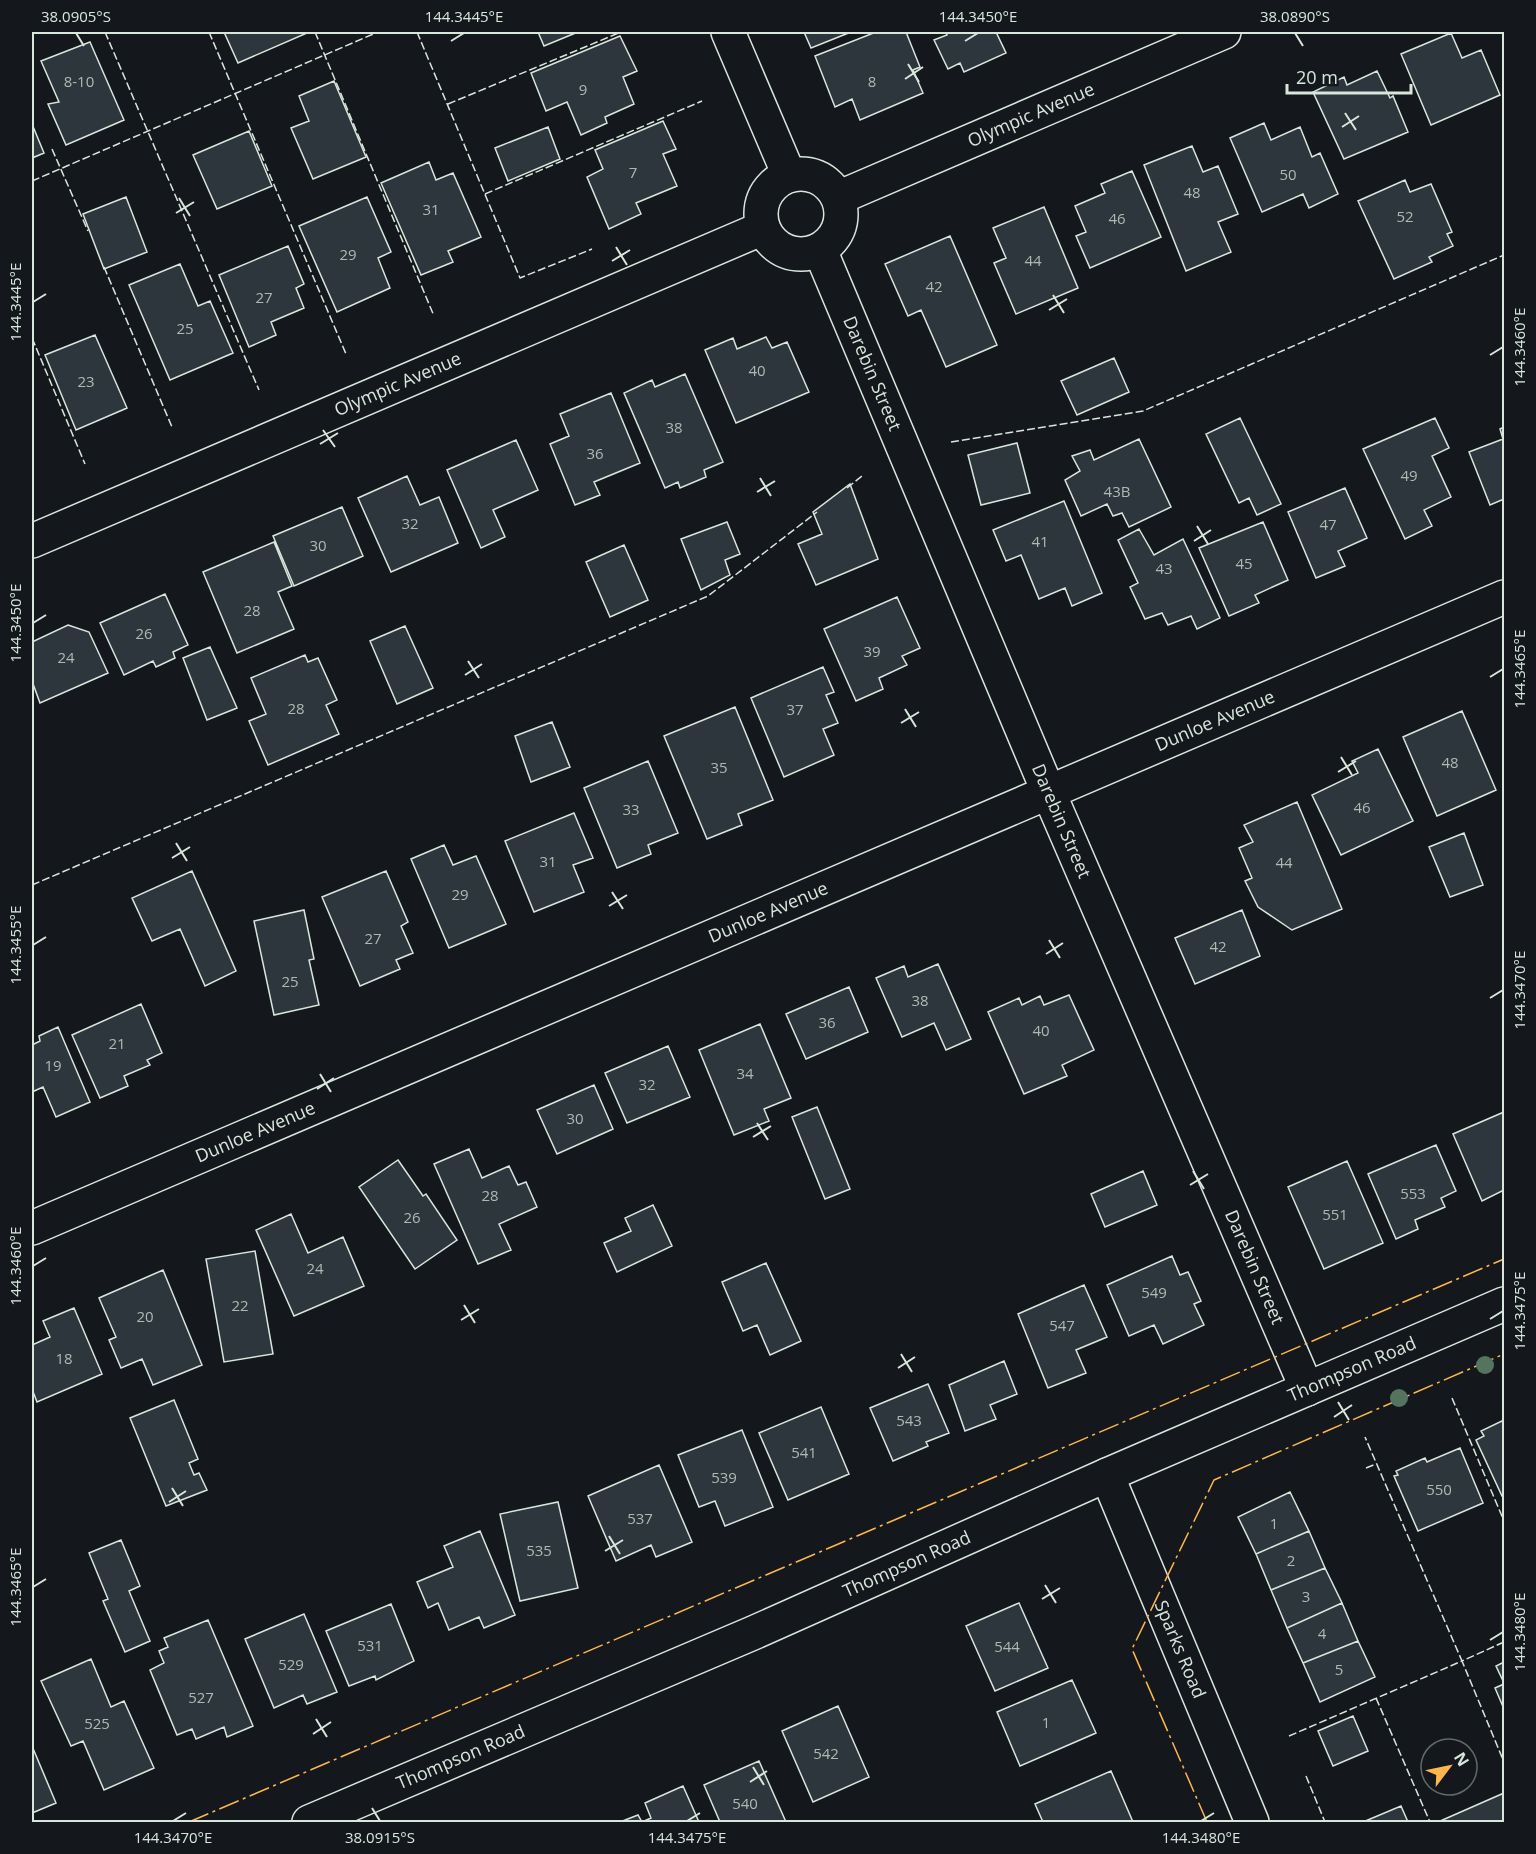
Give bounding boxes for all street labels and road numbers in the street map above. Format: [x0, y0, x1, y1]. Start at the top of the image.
street label: Olympic Avenue [963, 76, 1098, 152]
street label: Darebin Street [838, 312, 908, 434]
street label: Olympic Avenue [330, 346, 465, 421]
street label: Dunloe Avenue [1151, 684, 1278, 756]
street label: Darebin Street [1027, 760, 1097, 882]
street label: Dunloe Avenue [704, 875, 831, 948]
street label: Dunloe Avenue [191, 1095, 319, 1168]
street label: Darebin Street [1220, 1206, 1290, 1328]
street label: Thompson Road [1284, 1330, 1420, 1407]
street label: Thompson Road [839, 1524, 974, 1602]
street label: Sparks Road [1150, 1596, 1212, 1702]
street label: Thompson Road [392, 1718, 528, 1794]

